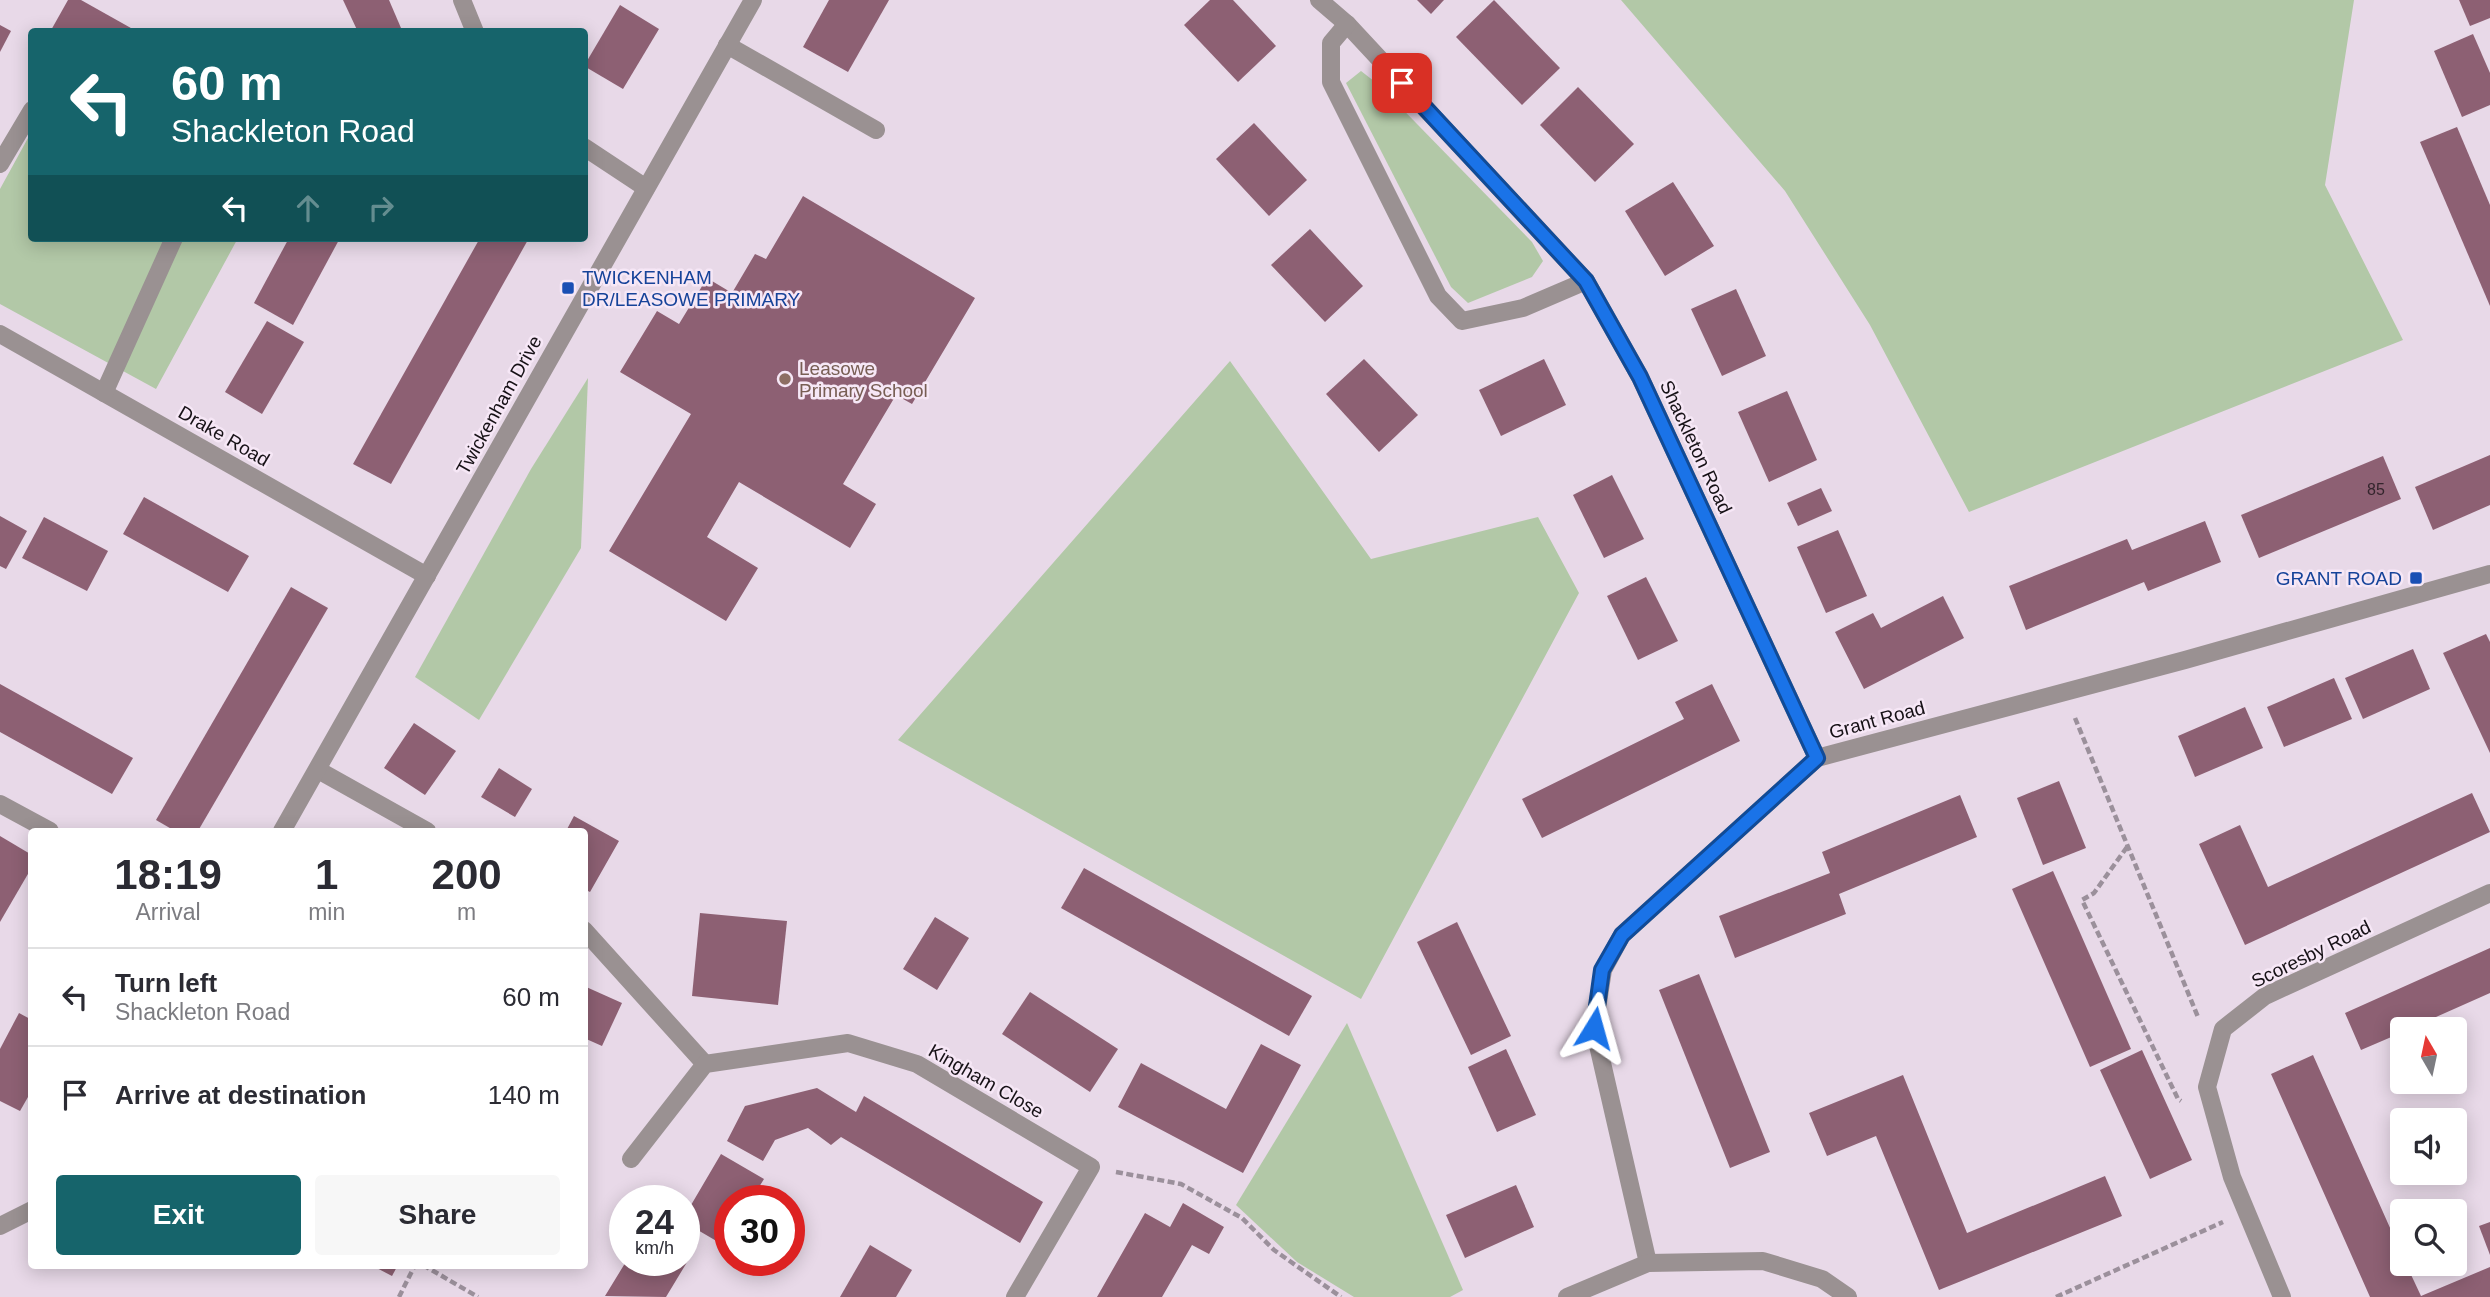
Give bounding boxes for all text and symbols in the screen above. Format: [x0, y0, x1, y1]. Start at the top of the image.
pin [1372, 53, 1432, 113]
icon: left [56, 56, 147, 147]
text: 60 m [171, 56, 283, 110]
icon: arrive [1383, 64, 1421, 102]
text: Shackleton Road [171, 113, 415, 149]
icon: left [216, 189, 254, 227]
icon: ahead [289, 189, 327, 227]
icon: right [362, 189, 400, 227]
place label: TWICKENHAM DR/LEASOWE PRIMARY [582, 267, 801, 310]
marker: TWICKENHAM DR/LEASOWE PRIMARY [560, 280, 576, 296]
street label: Twickenham Drive [452, 332, 546, 478]
place label: Leasowe Primary School [799, 358, 928, 401]
marker: Leasowe Primary School [777, 371, 793, 387]
street label: Shackleton Road [1656, 377, 1736, 517]
street label: Drake Road [175, 402, 273, 470]
house number: 85 [2367, 481, 2385, 498]
place label: GRANT ROAD [2276, 568, 2402, 589]
marker: GRANT ROAD [2408, 570, 2424, 586]
street label: Grant Road [1827, 697, 1927, 743]
text: 18:19 [114, 851, 222, 898]
text: 1 [315, 851, 338, 898]
text: 200 [432, 851, 502, 898]
text: Arrival [135, 899, 201, 925]
text: min [308, 899, 345, 925]
text: m [457, 899, 476, 925]
street label: Scoresby Road [2248, 916, 2374, 992]
text: Turn left [115, 968, 217, 998]
icon: left [56, 978, 94, 1016]
text: 60 m [502, 982, 560, 1012]
position arrow [1557, 991, 1631, 1065]
text: Shackleton Road [115, 999, 290, 1025]
north arrow [2390, 1017, 2468, 1094]
map controls [2390, 1017, 2467, 1276]
street label: Kingham Close [925, 1040, 1047, 1122]
icon: arrive [56, 1076, 94, 1114]
text: Arrive at destination [115, 1080, 366, 1110]
text: 140 m [488, 1080, 560, 1110]
button: sound [2390, 1108, 2467, 1185]
button: Exit [56, 1175, 301, 1255]
button: Share [315, 1175, 560, 1255]
speed limit sign: 30 [714, 1185, 805, 1276]
button: search [2390, 1199, 2467, 1276]
text: 24 [635, 1202, 674, 1241]
text: km/h [635, 1238, 674, 1258]

